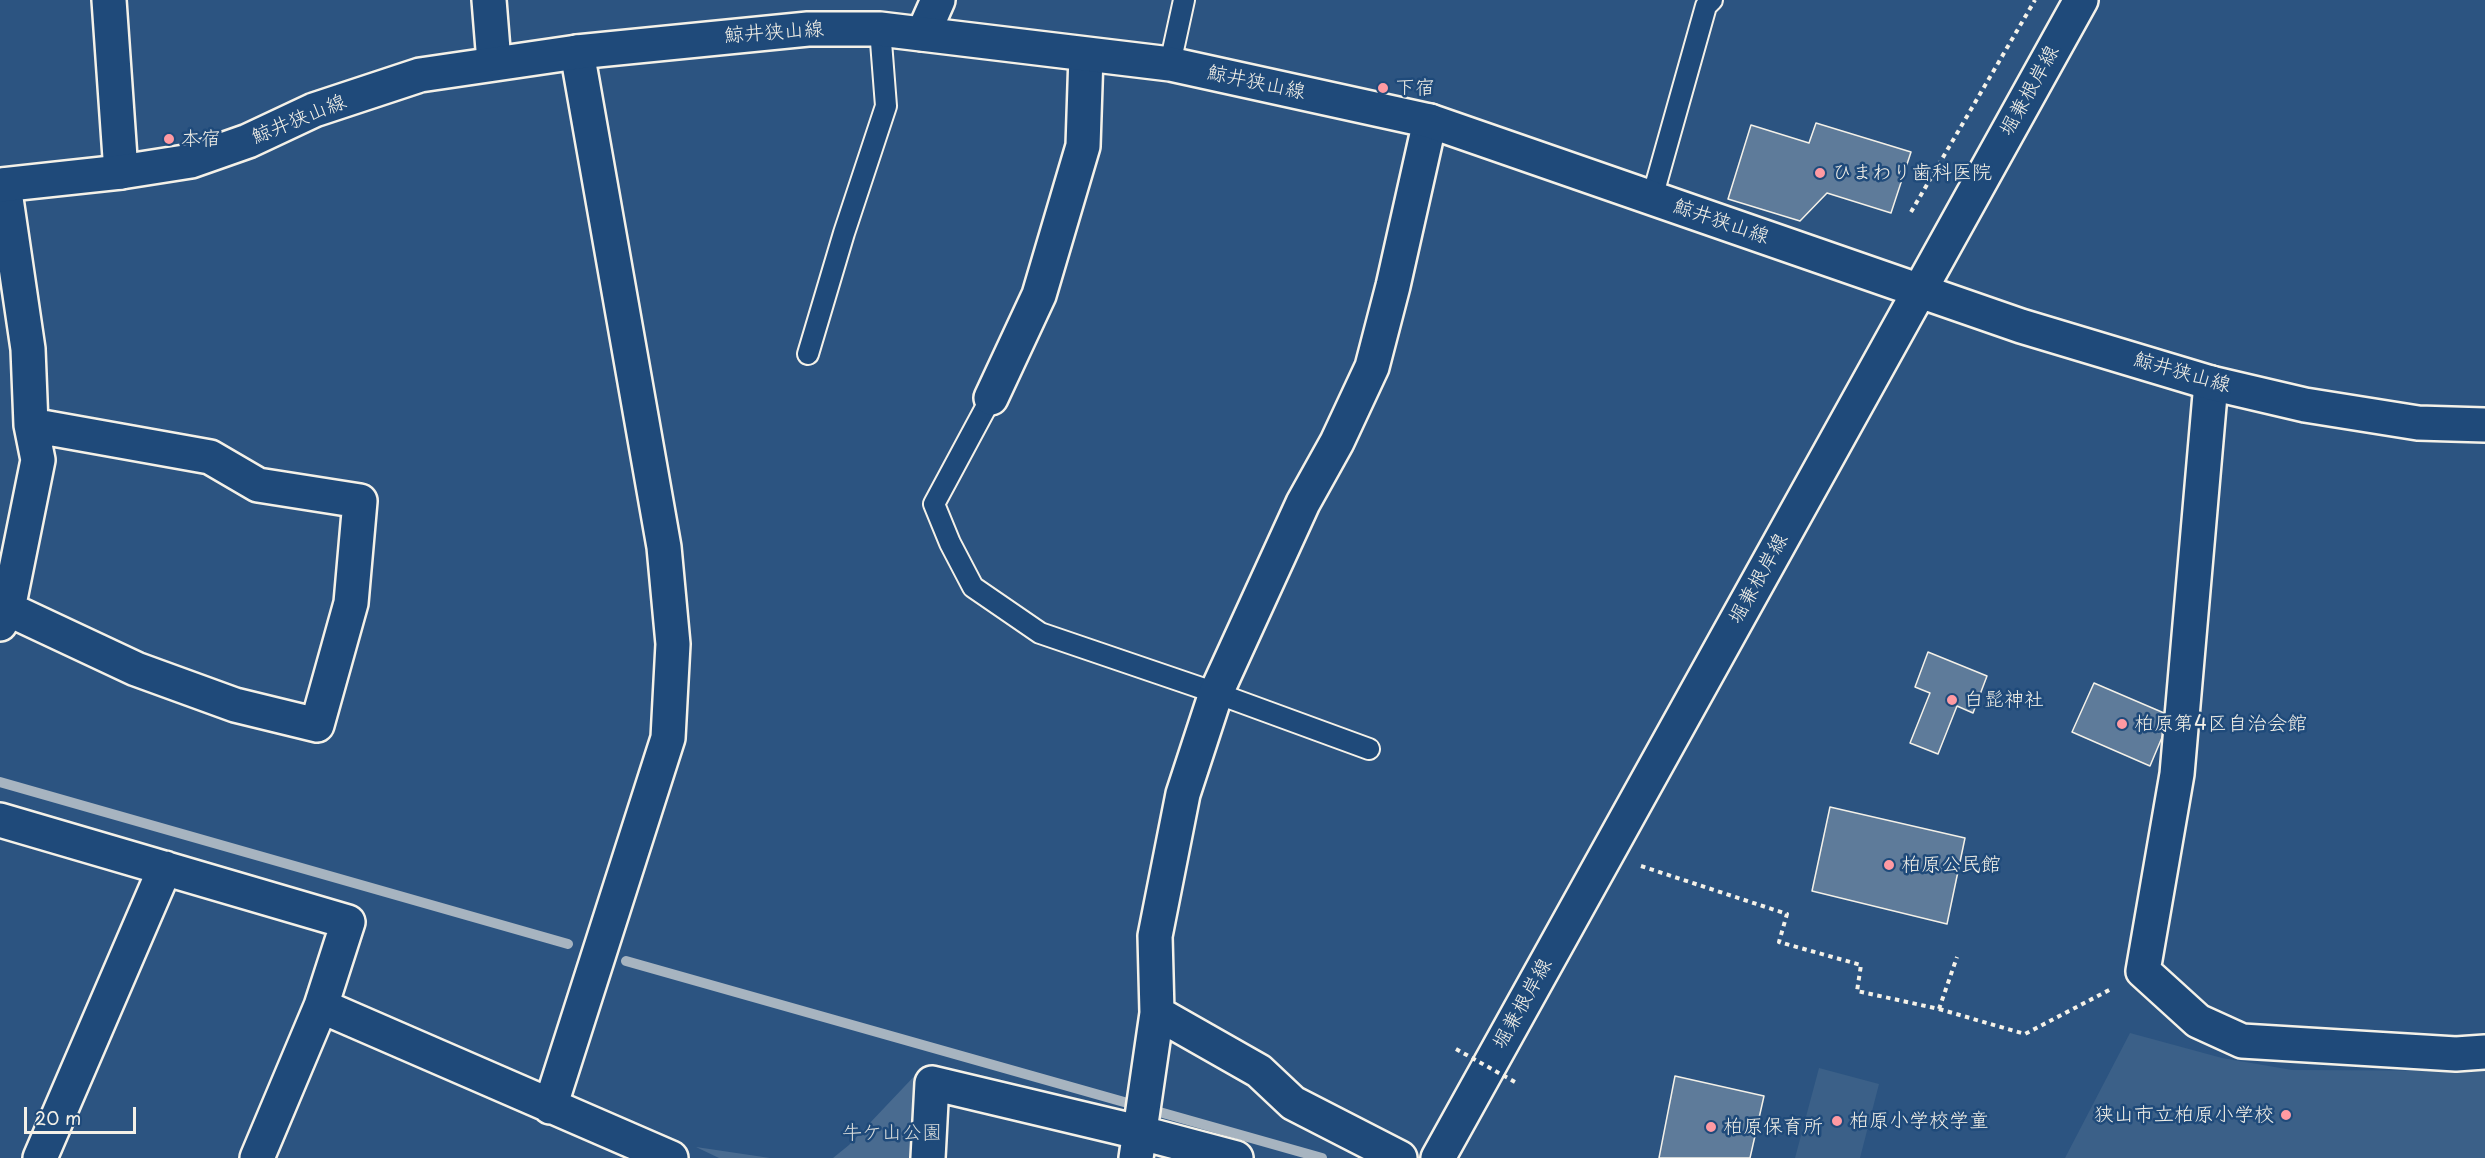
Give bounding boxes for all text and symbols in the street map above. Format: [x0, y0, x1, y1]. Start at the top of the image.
street label: 鯨井狭山線 [723, 18, 825, 48]
street label: 堀兼根岸線 [1995, 41, 2065, 141]
street label: 鯨井狭山線 [1205, 61, 1307, 105]
place label: 下宿 [1395, 76, 1435, 100]
marker: 下宿 [1376, 81, 1390, 95]
street label: 鯨井狭山線 [248, 90, 350, 150]
place label: 本宿 [181, 127, 221, 151]
marker: 本宿 [162, 132, 176, 146]
place label: ひまわり歯科医院 [1832, 161, 1992, 185]
marker: ひまわり歯科医院 [1813, 166, 1827, 180]
street label: 鯨井狭山線 [1670, 194, 1772, 250]
street label: 鯨井狭山線 [2131, 348, 2233, 398]
street label: 堀兼根岸線 [1724, 529, 1794, 629]
place label: 白髭神社 [1964, 688, 2044, 712]
marker: 白髭神社 [1945, 693, 1959, 707]
place label: 柏原第4区自治会館 [2134, 712, 2307, 736]
marker: 柏原第4区自治会館 [2115, 717, 2129, 731]
place label: 柏原公民館 [1901, 853, 2001, 877]
marker: 柏原公民館 [1882, 858, 1896, 872]
street label: 堀兼根岸線 [1488, 954, 1558, 1054]
scale bar [27, 1095, 140, 1133]
place label: 狭山市立柏原小学校 [2094, 1103, 2274, 1127]
text: 20 m [35, 1104, 81, 1131]
marker: 狭山市立柏原小学校 [2279, 1108, 2293, 1122]
place label: 柏原小学校学童 [1849, 1109, 1989, 1133]
marker: 柏原小学校学童 [1830, 1114, 1844, 1128]
place label: 柏原保育所 [1723, 1115, 1823, 1139]
marker: 柏原保育所 [1704, 1120, 1718, 1134]
park label: 牛ケ山公園 [842, 1121, 942, 1145]

